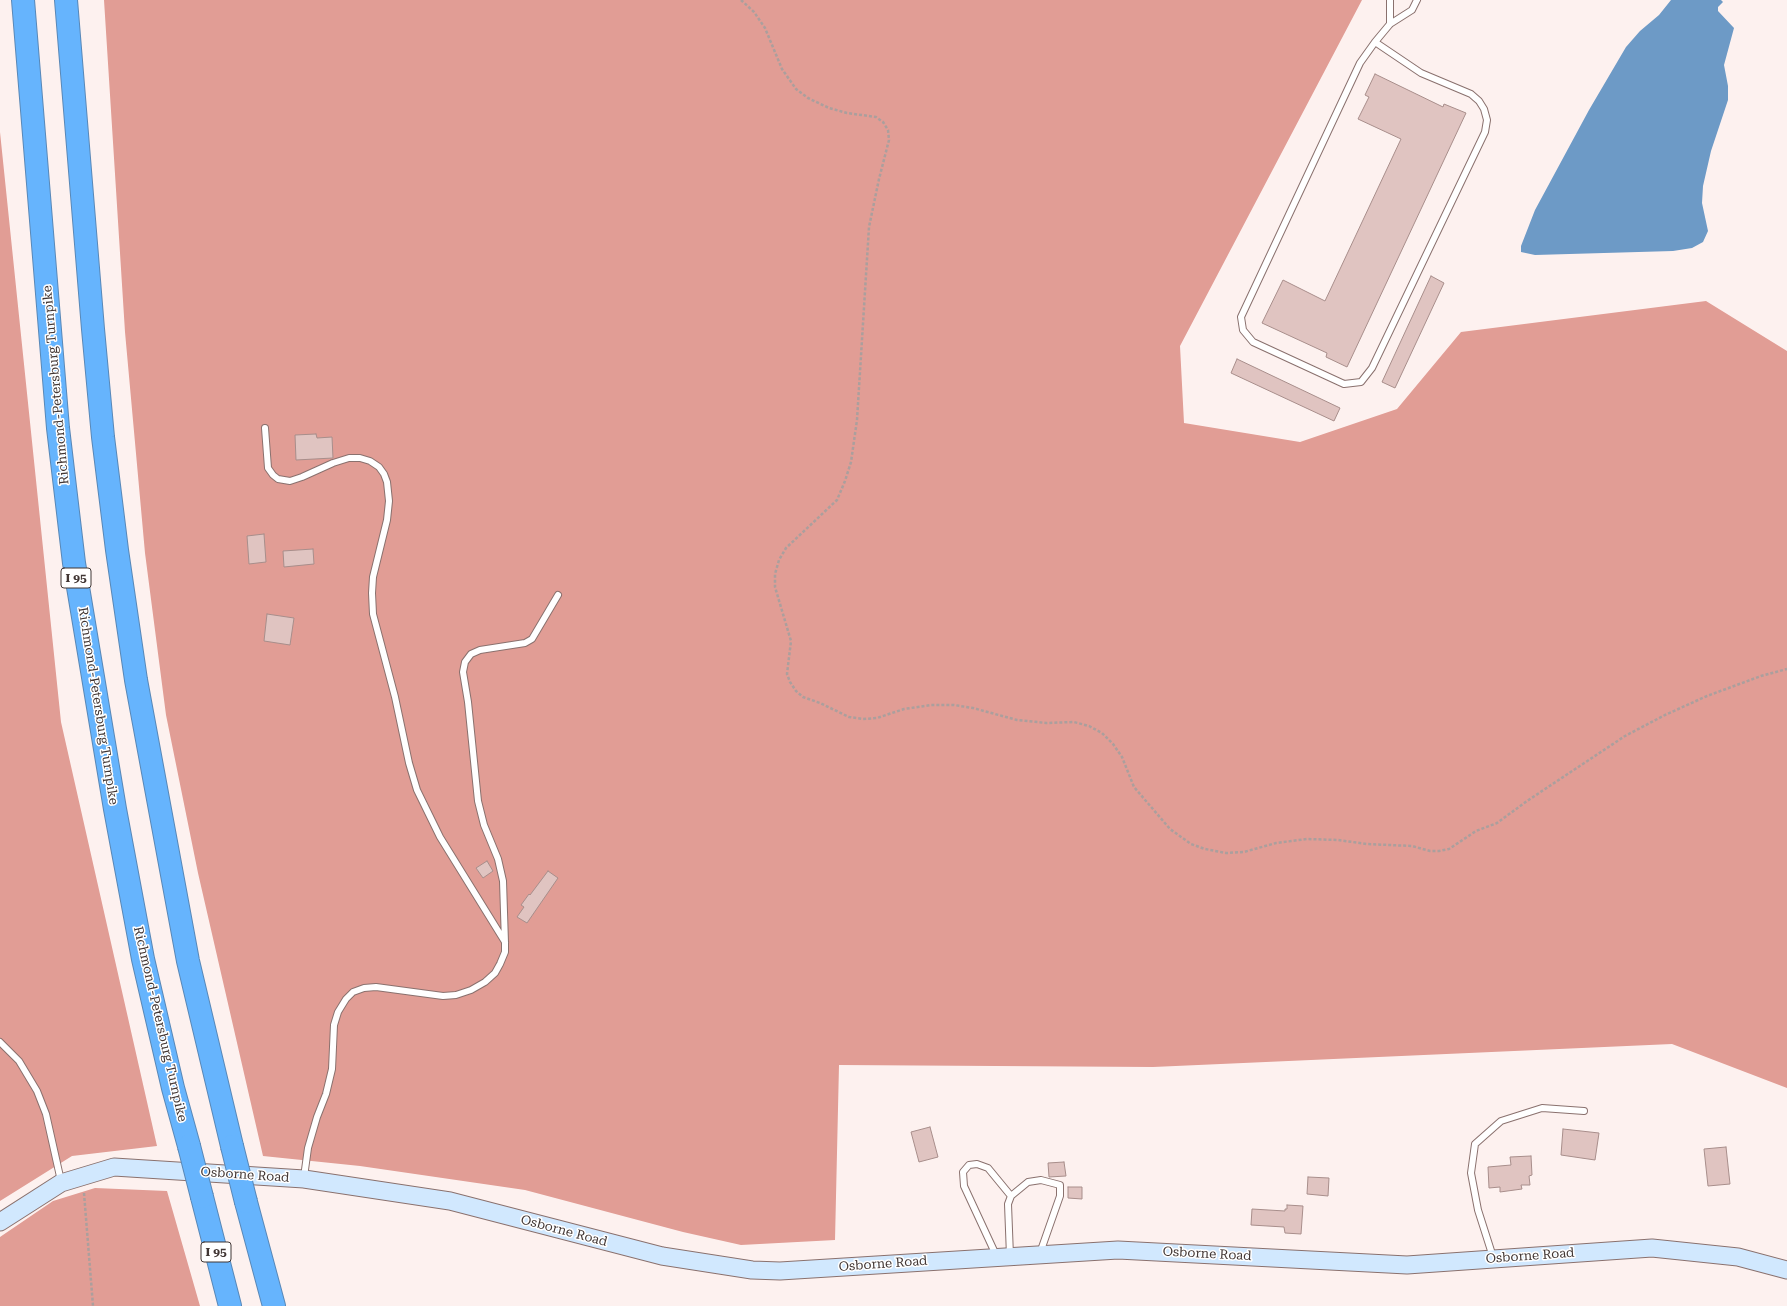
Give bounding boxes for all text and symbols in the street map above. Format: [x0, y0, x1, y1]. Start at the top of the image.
street label: Richmond-Petersburg Turnpike [40, 285, 72, 485]
road number: I 95 [61, 568, 91, 588]
street label: Richmond-Petersburg Turnpike [75, 606, 121, 806]
street label: Richmond-Petersburg Turnpike [130, 925, 190, 1123]
street label: Osborne Road [200, 1164, 290, 1186]
street label: Osborne Road [519, 1212, 609, 1250]
road number: I 95 [201, 1242, 231, 1262]
street label: Osborne Road [1162, 1244, 1252, 1264]
street label: Osborne Road [1485, 1245, 1575, 1267]
street label: Osborne Road [838, 1253, 928, 1275]

